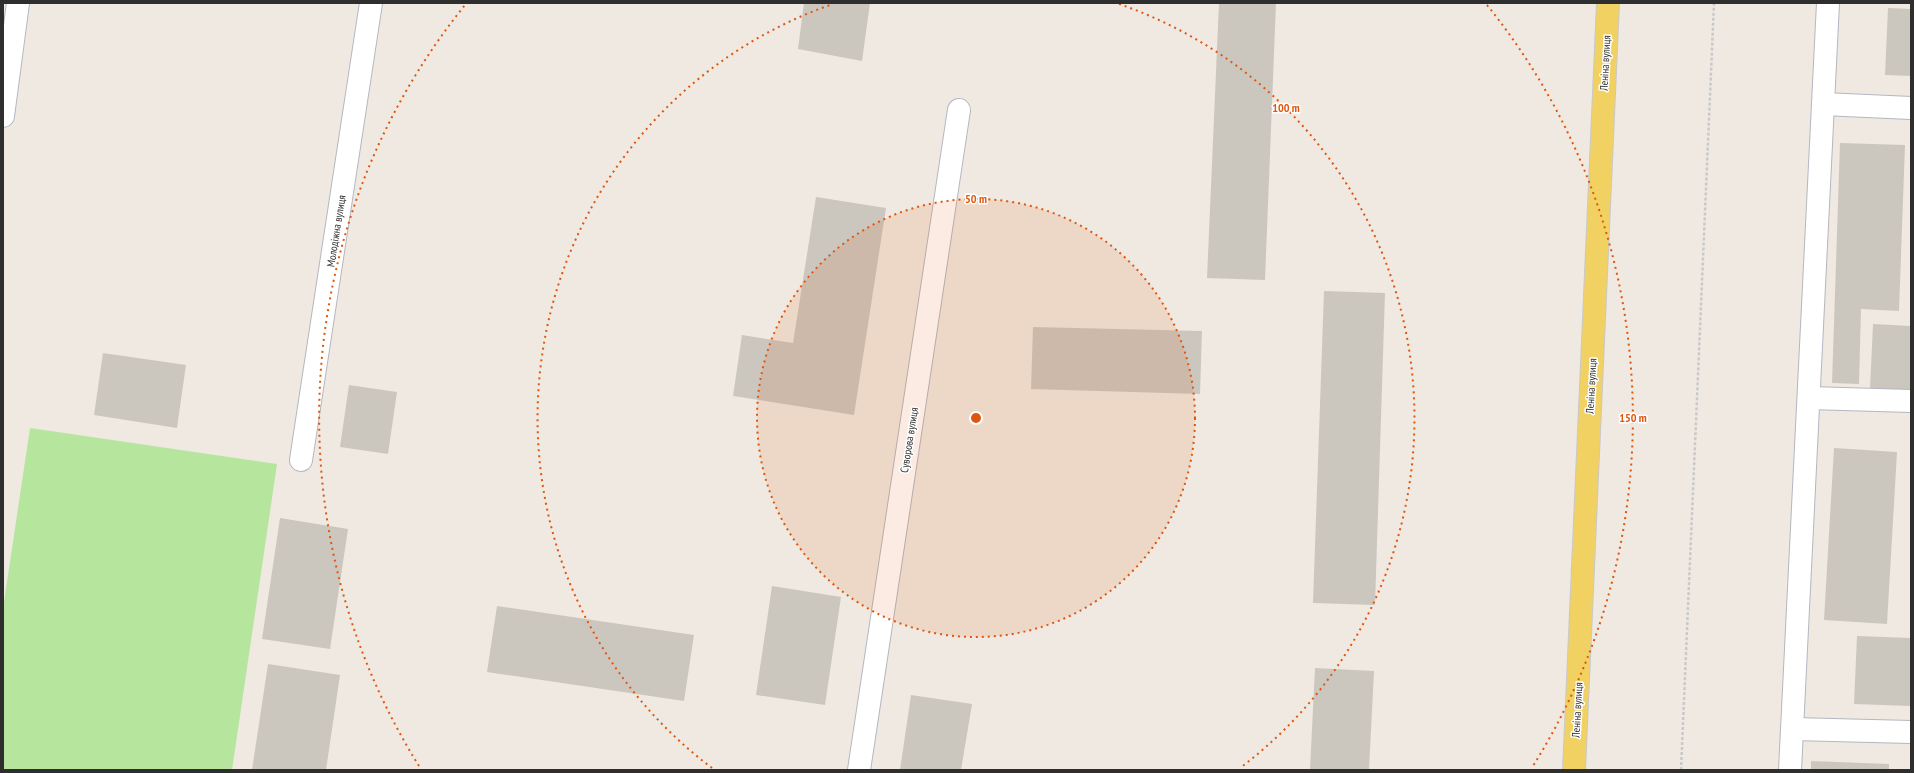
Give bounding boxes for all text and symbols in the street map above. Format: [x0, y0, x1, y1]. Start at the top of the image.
street label: Леніна вулиця [1597, 35, 1613, 92]
text: 100 m [1272, 100, 1300, 115]
text: 50 m [965, 191, 987, 206]
street label: Молодіжна вулиця [323, 194, 349, 268]
street label: Леніна вулиця [1583, 358, 1599, 415]
street label: Суворова вулиця [897, 406, 921, 474]
text: 150 m [1619, 410, 1647, 425]
centre of rings [969, 411, 983, 425]
street label: Леніна вулиця [1569, 682, 1585, 739]

